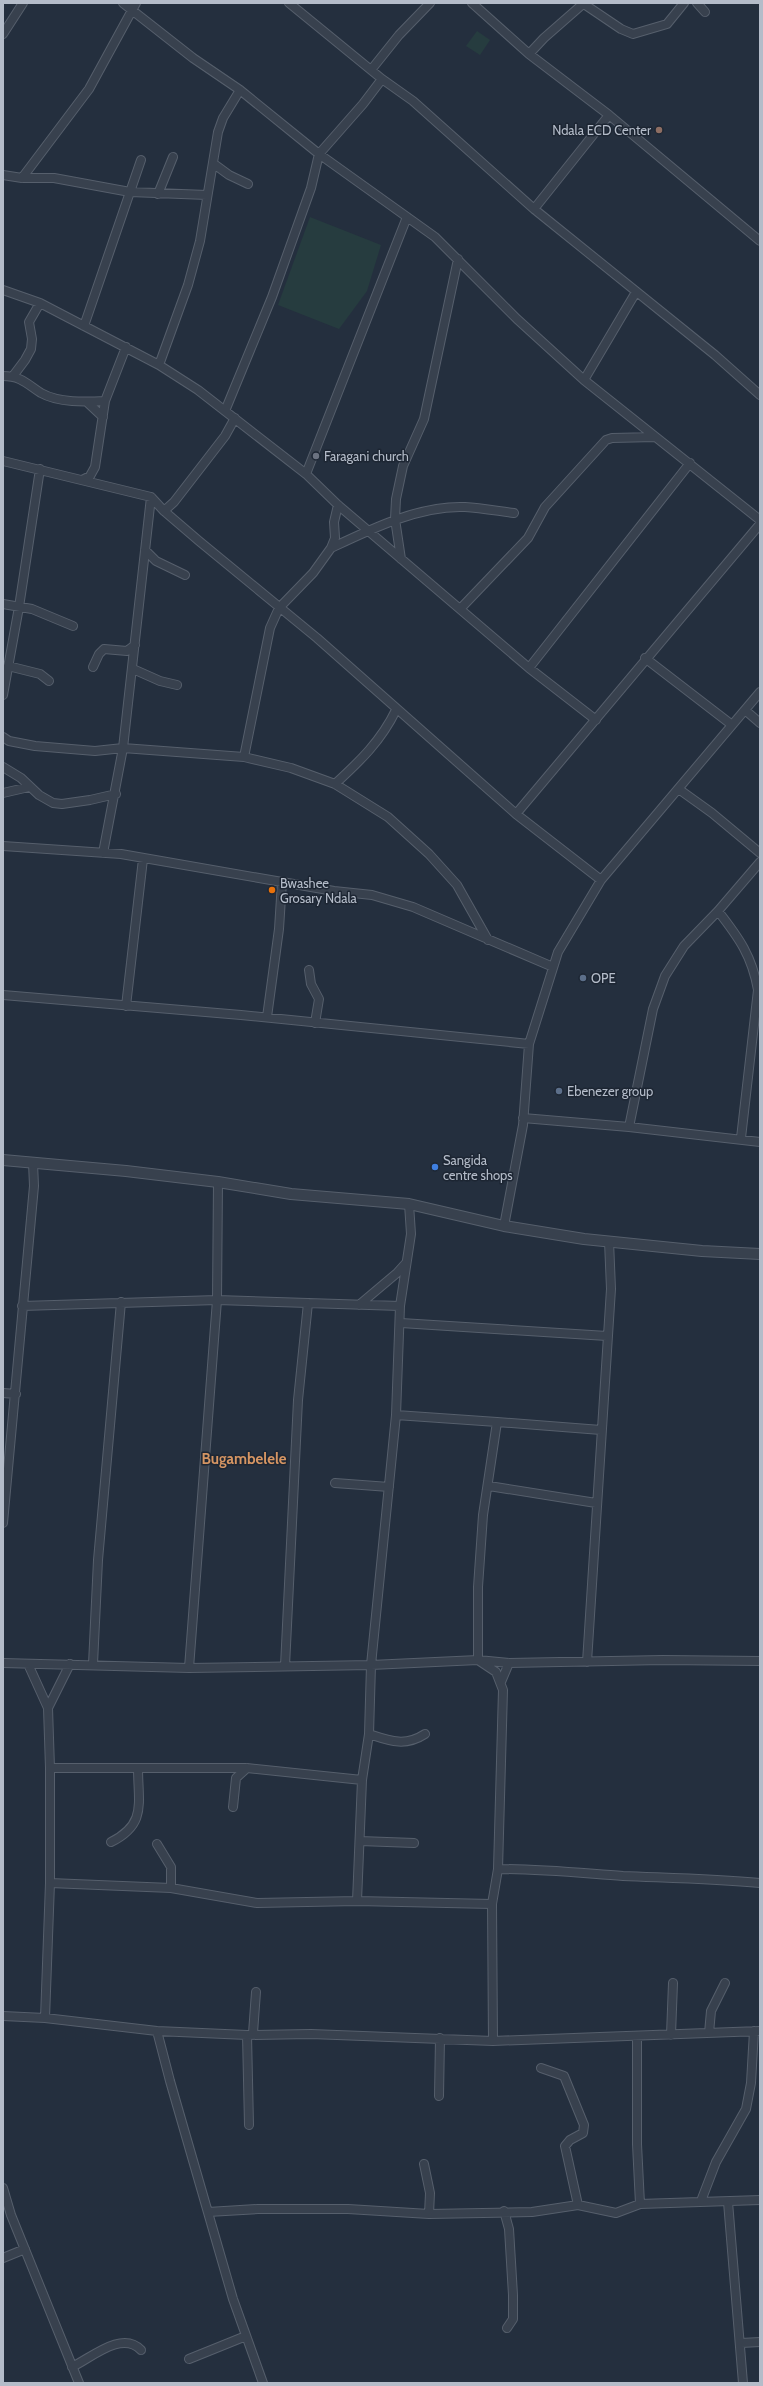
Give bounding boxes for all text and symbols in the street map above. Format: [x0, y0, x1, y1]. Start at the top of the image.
place label: Ndala ECD Center [552, 122, 652, 138]
marker: Ndala ECD Center [654, 125, 664, 135]
place label: Faragani church [324, 448, 409, 464]
marker: Faragani church [311, 451, 321, 461]
place label: Bwashee Grosary Ndala [280, 875, 357, 906]
marker: Bwashee Grosary Ndala [267, 885, 277, 895]
place label: OPE [591, 970, 616, 986]
marker: OPE [578, 973, 588, 983]
place label: Ebenezer group [567, 1083, 653, 1099]
marker: Ebenezer group [554, 1086, 564, 1096]
place label: Sangida centre shops [443, 1152, 513, 1183]
marker: Sangida centre shops [430, 1162, 440, 1172]
district label: Bugambelele [201, 1450, 287, 1468]

